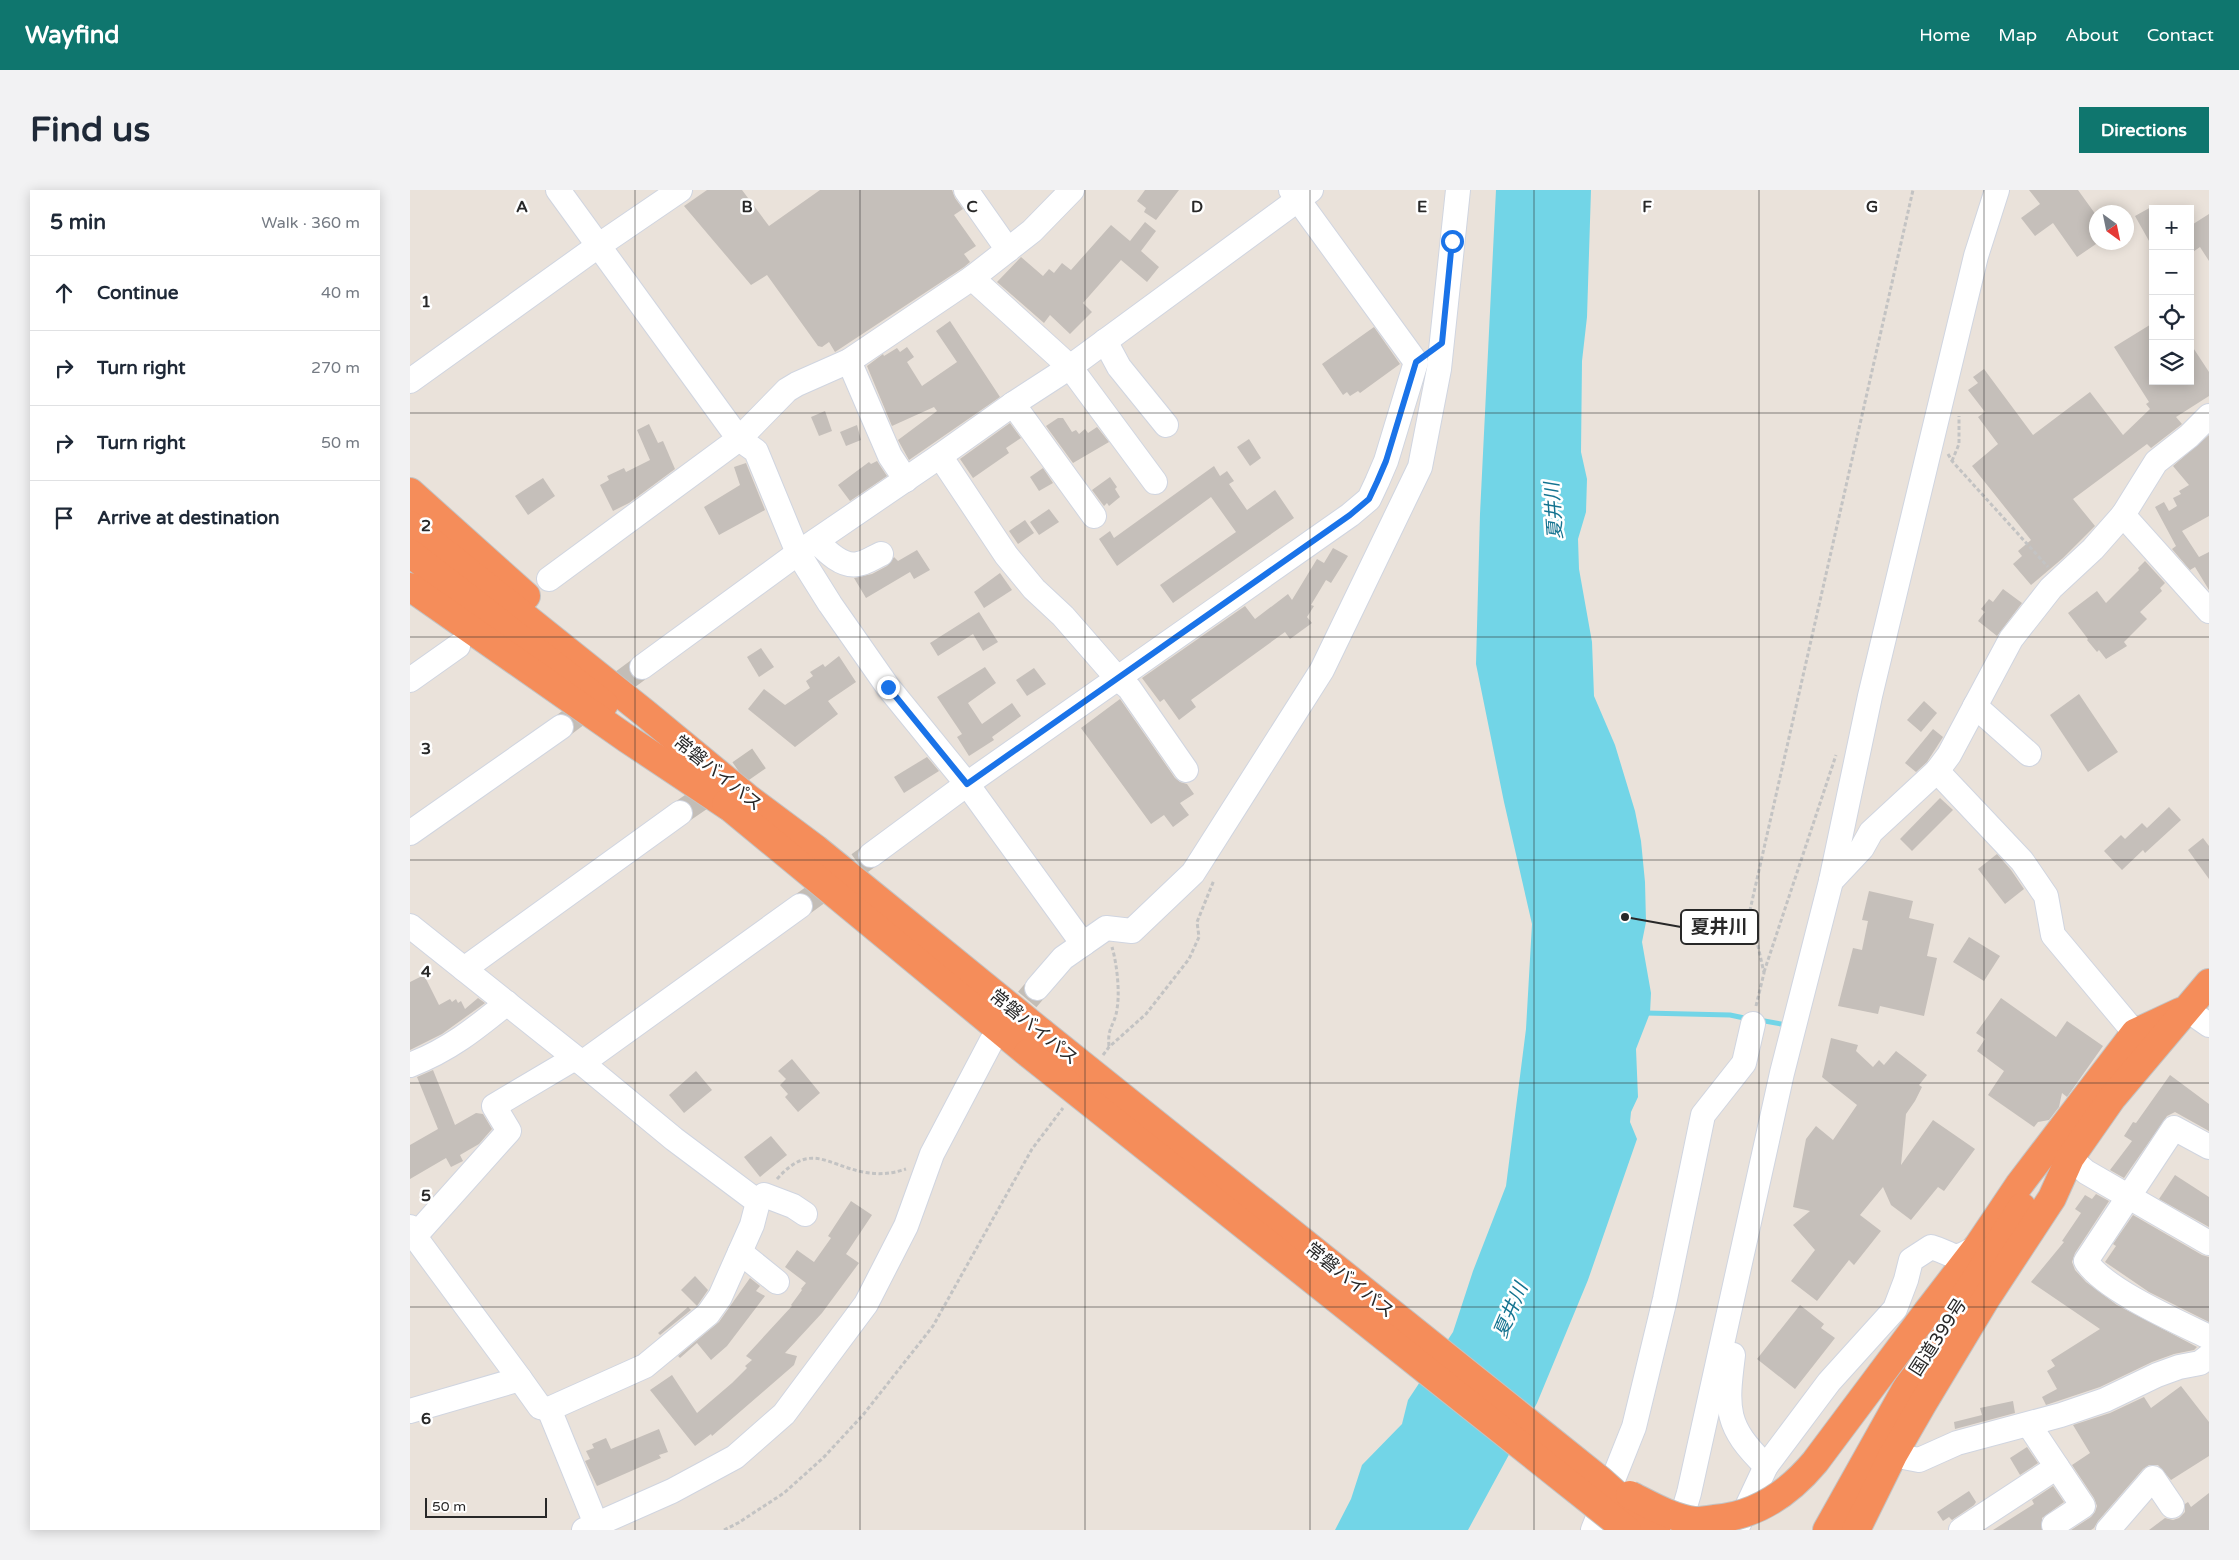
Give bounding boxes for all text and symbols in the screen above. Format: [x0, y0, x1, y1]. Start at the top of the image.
text: Wayfind [25, 21, 120, 50]
text: Home [1919, 24, 1970, 46]
text: Map [1998, 24, 2037, 46]
text: About [2065, 24, 2119, 46]
text: Contact [2147, 24, 2214, 46]
button: Directions [2079, 107, 2209, 153]
text: Find us [30, 109, 150, 151]
text: A [516, 197, 528, 217]
text: B [741, 197, 753, 217]
text: C [966, 197, 978, 217]
text: D [1191, 197, 1203, 217]
text: E [1417, 197, 1427, 217]
text: F [1642, 197, 1652, 217]
text: G [1866, 197, 1878, 217]
north arrow [2089, 205, 2134, 250]
map controls [2149, 205, 2194, 385]
button: + [2149, 205, 2194, 250]
text: 5 min [50, 210, 106, 235]
text: Walk · 360 m [261, 213, 360, 233]
route start [1441, 230, 1464, 253]
button: − [2149, 250, 2194, 295]
icon: ahead [50, 279, 78, 307]
text: Continue [97, 282, 179, 304]
text: 40 m [321, 283, 360, 303]
text: 1 [421, 292, 431, 312]
button: locate [2149, 295, 2194, 340]
button: layers [2149, 340, 2194, 385]
icon: right [50, 354, 78, 382]
text: Turn right [97, 357, 185, 379]
text: 270 m [311, 358, 360, 378]
icon: right [50, 429, 78, 457]
text: Turn right [97, 432, 185, 454]
text: 50 m [321, 433, 360, 453]
water label: 夏井川 [1541, 480, 1567, 540]
icon: arrive [50, 504, 78, 532]
text: Arrive at destination [97, 507, 280, 529]
text: 2 [421, 516, 431, 536]
route end [877, 676, 900, 699]
street label: 常磐バイパス [669, 731, 767, 815]
text: 3 [421, 739, 431, 759]
callout: 夏井川 [1681, 910, 1758, 944]
text: 夏井川 [1690, 916, 1748, 938]
text: 4 [421, 962, 431, 982]
street label: 常磐バイパス [985, 985, 1083, 1069]
text: 5 [421, 1186, 431, 1206]
street label: 常磐バイパス [1301, 1238, 1399, 1322]
water label: 夏井川 [1490, 1278, 1533, 1341]
street label: 国道399号 [1905, 1294, 1971, 1380]
text: 6 [421, 1409, 431, 1429]
scale bar [425, 1495, 548, 1518]
text: 50 m [432, 1498, 466, 1515]

